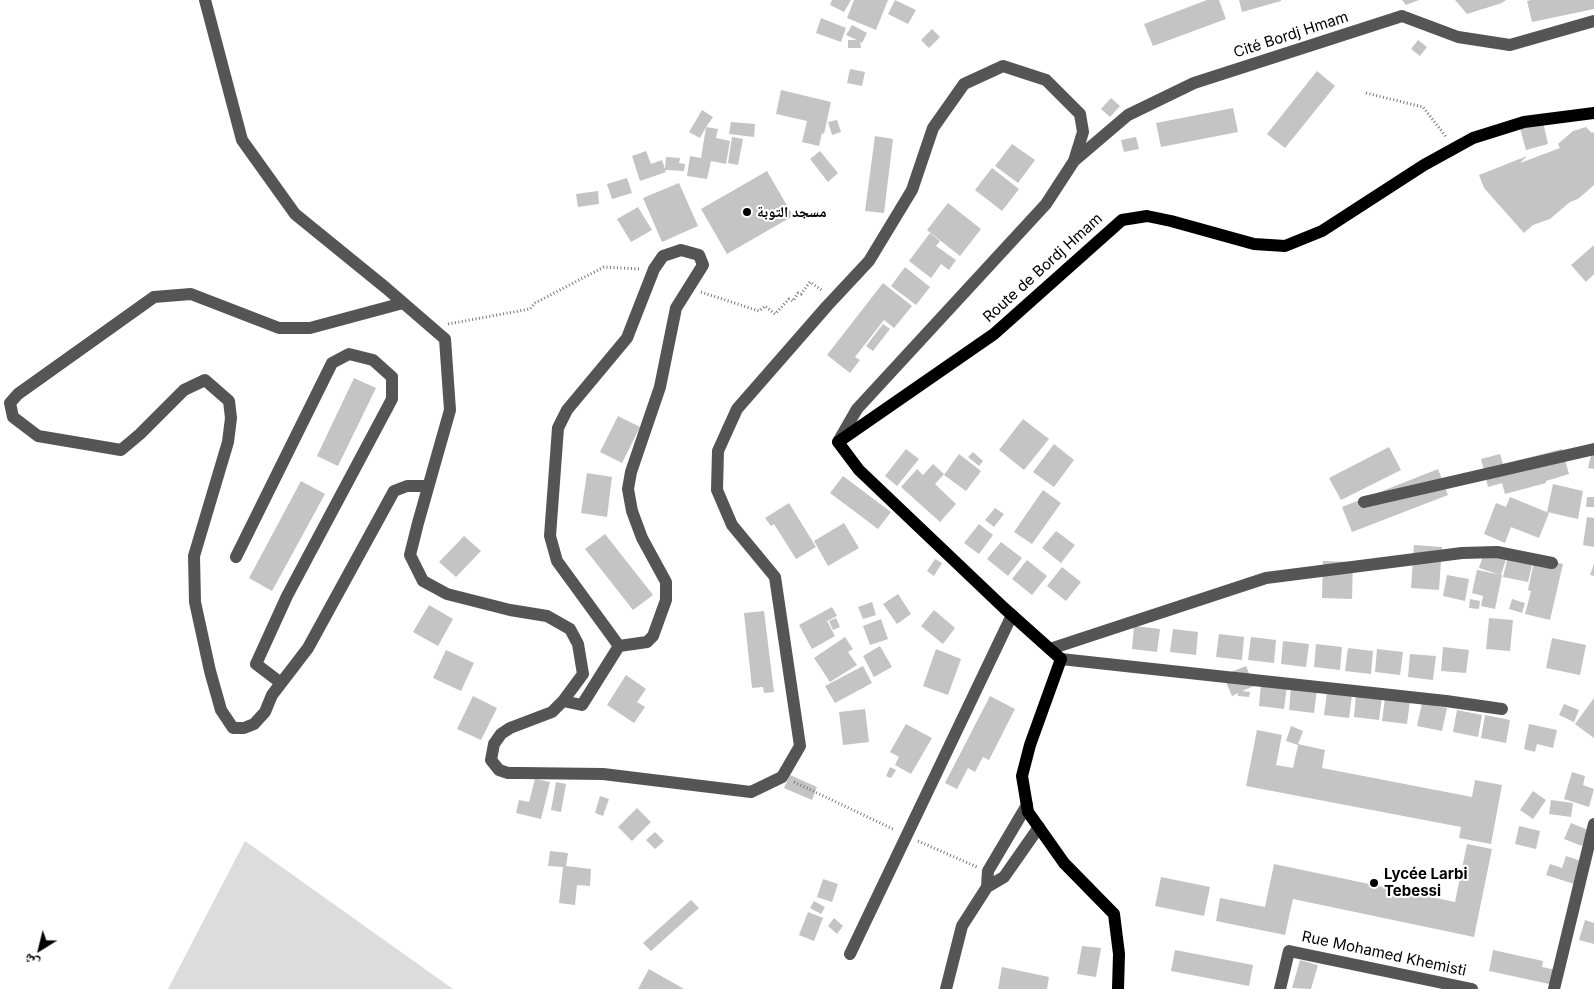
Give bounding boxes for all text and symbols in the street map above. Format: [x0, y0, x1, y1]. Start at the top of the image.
street label: Cité Bordj Hmam [1231, 8, 1351, 62]
place label: مسجد التوبة [757, 203, 827, 221]
marker: مسجد التوبة [741, 206, 753, 218]
street label: Route de Bordj Hmam [980, 210, 1106, 326]
place label: Lycée Larbi Tebessi [1384, 865, 1468, 900]
marker: Lycée Larbi Tebessi [1368, 877, 1380, 889]
north arrow [15, 924, 65, 974]
street label: Rue Mohamed Khemisti [1300, 928, 1468, 980]
text: ش [20, 950, 42, 973]

